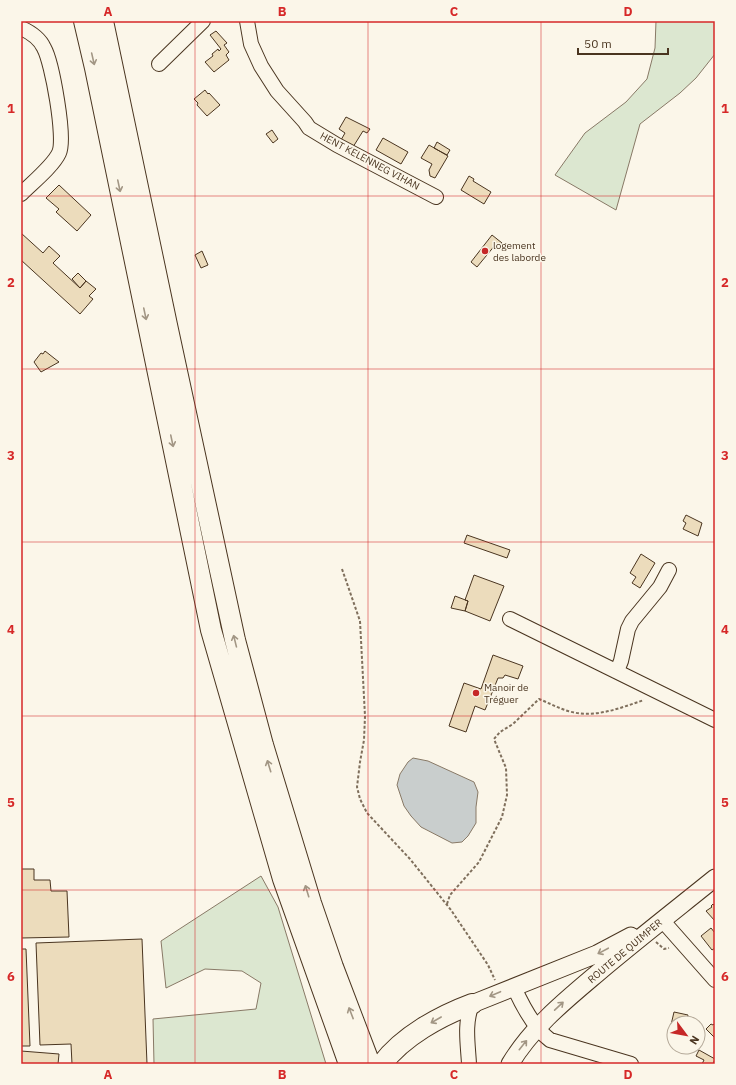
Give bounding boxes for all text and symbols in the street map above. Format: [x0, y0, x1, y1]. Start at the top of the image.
text: A [104, 3, 113, 20]
text: B [278, 3, 287, 20]
text: C [450, 3, 459, 20]
text: D [623, 3, 633, 20]
scale bar [578, 30, 668, 56]
text: 50 m [584, 36, 612, 51]
one-way arrow [90, 52, 97, 65]
text: 1 [7, 100, 15, 117]
text: 1 [721, 100, 729, 117]
street label: HENT KELENNEG VIHAN [318, 129, 422, 193]
one-way arrow [115, 180, 123, 193]
place label: logement des laborde [493, 239, 546, 264]
marker: logement des laborde [480, 246, 490, 256]
text: 2 [7, 274, 15, 291]
text: 2 [721, 274, 729, 291]
one-way arrow [142, 307, 150, 320]
one-way arrow [168, 434, 176, 447]
text: 3 [7, 447, 15, 464]
text: 3 [721, 447, 729, 464]
text: 4 [7, 621, 15, 638]
text: 4 [721, 621, 729, 638]
one-way arrow [231, 635, 239, 648]
place label: Manoir de Tréguer [484, 681, 529, 706]
marker: Manoir de Tréguer [471, 688, 481, 698]
one-way arrow [265, 760, 272, 773]
text: 5 [7, 794, 15, 811]
text: 5 [721, 794, 729, 811]
one-way arrow [303, 884, 310, 897]
street label: ROUTE DE QUIMPER [585, 916, 665, 986]
one-way arrow [597, 948, 609, 955]
text: 6 [7, 968, 15, 985]
text: 6 [721, 968, 729, 985]
one-way arrow [490, 991, 502, 998]
one-way arrow [554, 1001, 564, 1011]
one-way arrow [347, 1007, 355, 1019]
north arrow [666, 1015, 706, 1055]
one-way arrow [430, 1017, 442, 1025]
text: N [686, 1033, 703, 1047]
one-way arrow [519, 1040, 528, 1050]
text: A [104, 1066, 113, 1083]
text: B [278, 1066, 287, 1083]
text: C [450, 1066, 459, 1083]
text: D [623, 1066, 633, 1083]

